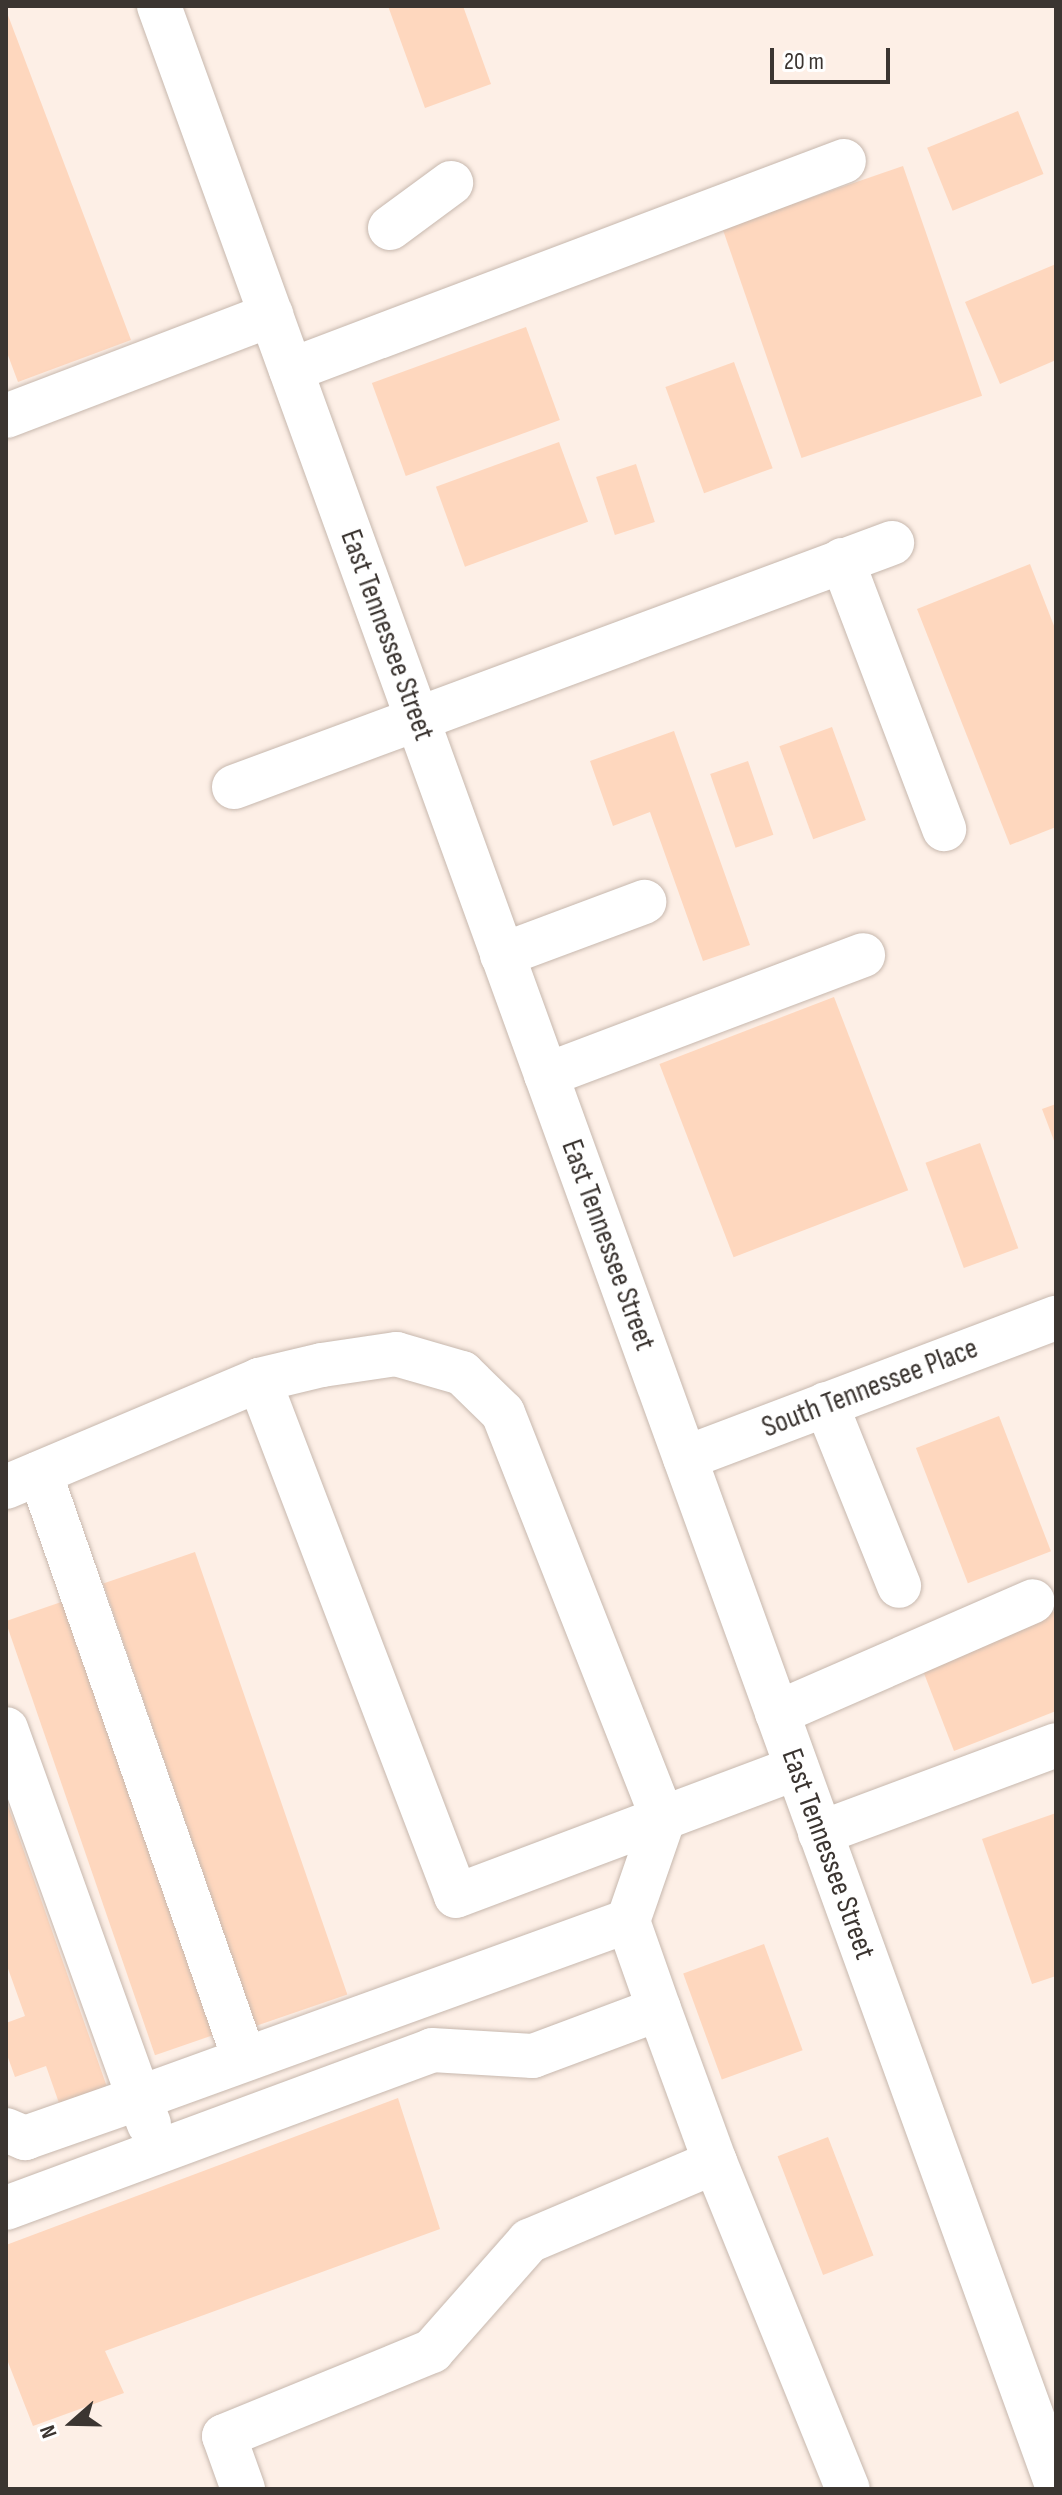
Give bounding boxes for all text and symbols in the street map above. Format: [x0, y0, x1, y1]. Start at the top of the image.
scale bar [774, 32, 894, 82]
text: 20 m [784, 47, 824, 76]
street label: East Tennessee Street [332, 525, 442, 745]
street label: East Tennessee Street [553, 1135, 663, 1355]
street label: South Tennessee Place [757, 1330, 983, 1446]
street label: East Tennessee Street [773, 1744, 883, 1964]
north arrow [32, 2383, 112, 2463]
text: N [34, 2421, 64, 2442]

